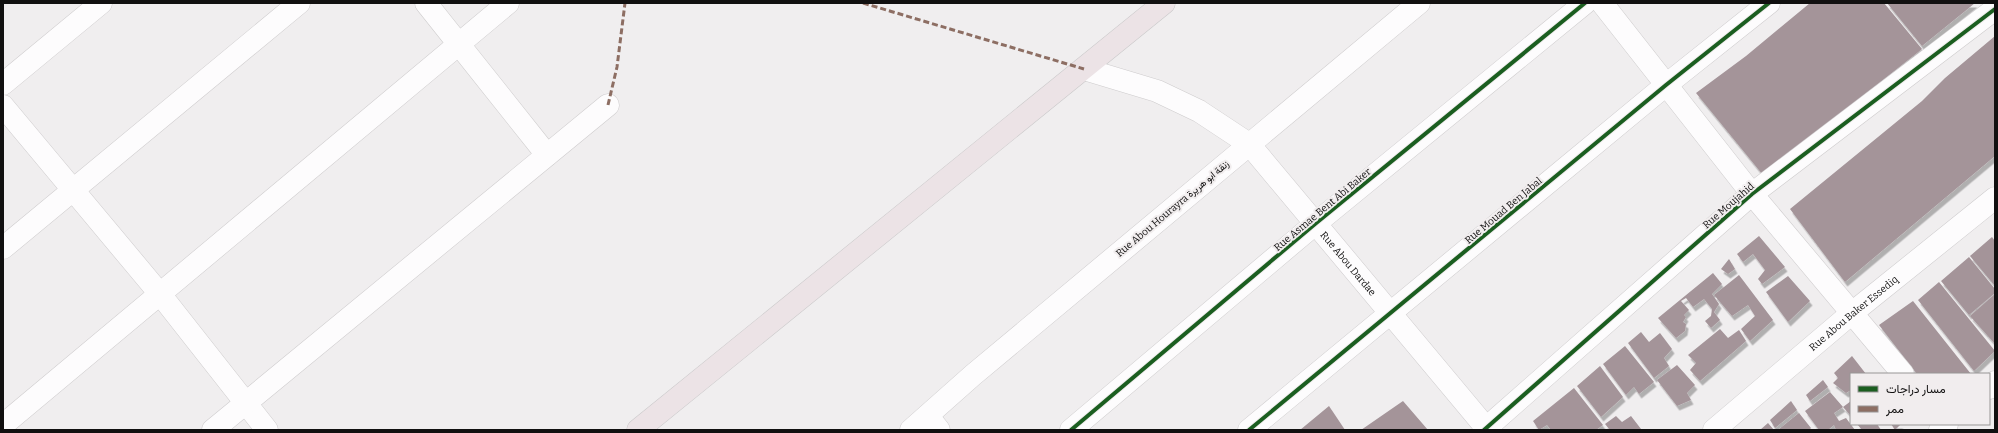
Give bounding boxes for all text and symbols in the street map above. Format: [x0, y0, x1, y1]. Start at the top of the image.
street label: Rue Abou Hourayra زنقة ابو هريرة [1114, 158, 1232, 260]
street label: Rue Asmae Bent Abi Baker [1272, 165, 1374, 254]
street label: Rue Mouad Ben Jabal [1463, 175, 1545, 247]
street label: Rue Moujahid [1701, 180, 1757, 231]
street label: Rue Abou Dardae [1318, 229, 1378, 298]
street label: Rue Abou Baker Essediq [1807, 273, 1901, 354]
legend [1850, 373, 1990, 425]
text: مسار دراجات [1886, 382, 1946, 397]
text: ممر [1885, 402, 1904, 417]

